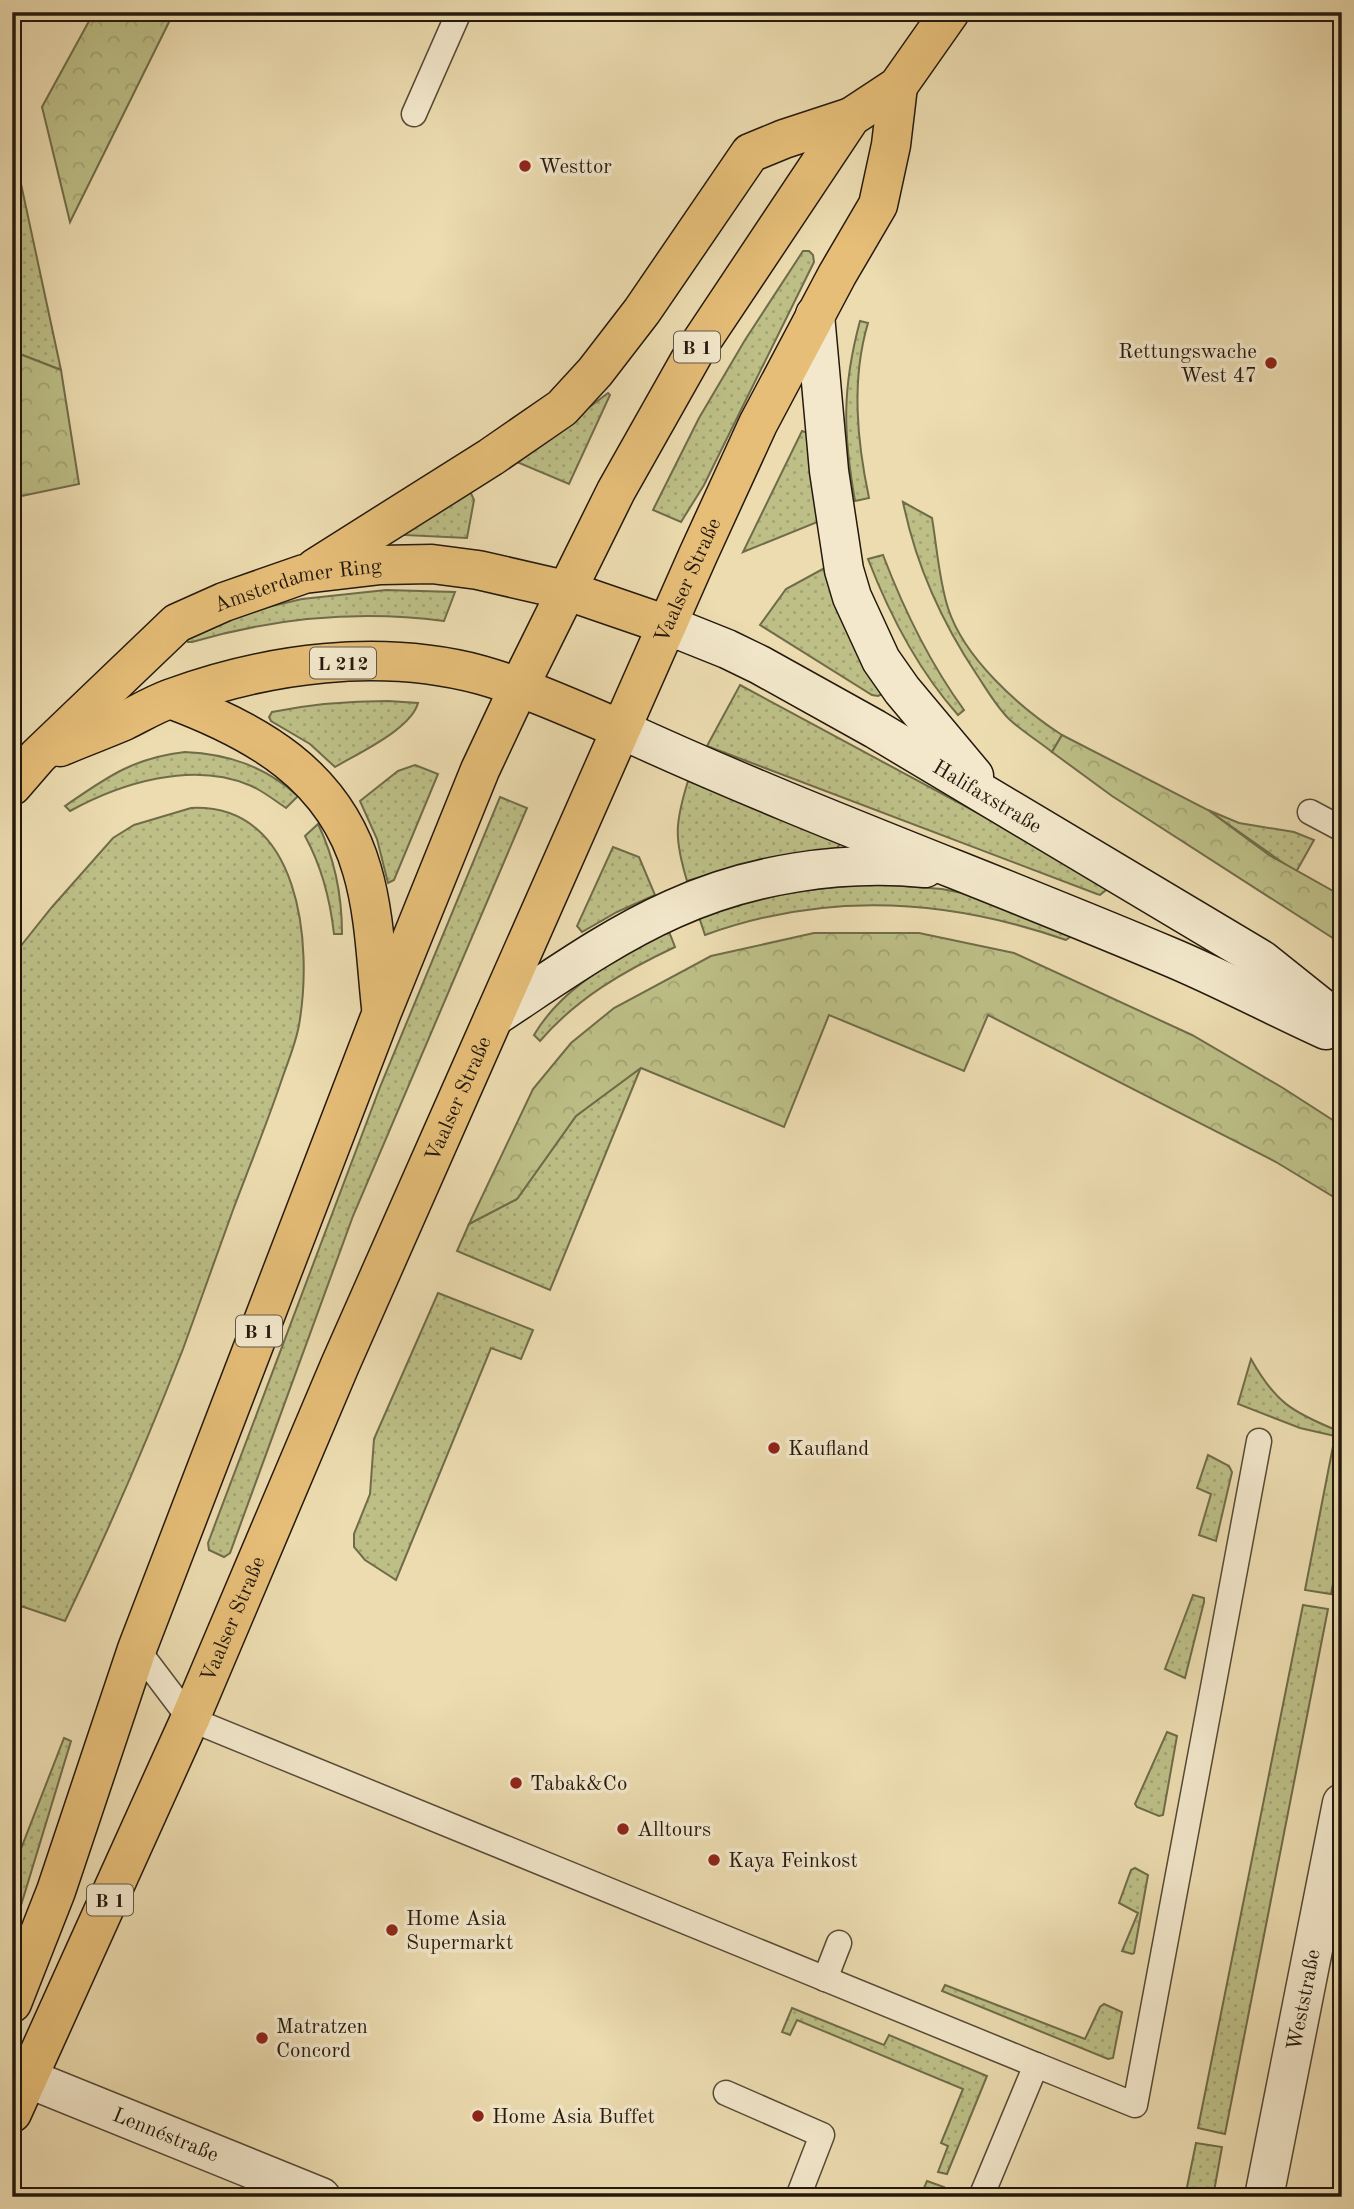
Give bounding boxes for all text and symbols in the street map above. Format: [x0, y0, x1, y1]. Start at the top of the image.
place label: Westtor [539, 157, 612, 178]
marker: Westtor [517, 158, 533, 174]
road number: B 1 [674, 332, 720, 362]
place label: Rettungswache West 47 [1118, 342, 1257, 387]
marker: Rettungswache West 47 [1263, 355, 1279, 371]
street label: Vaalser Straße [652, 515, 725, 646]
street label: Amsterdamer Ring [211, 556, 384, 617]
road number: L 212 [310, 648, 376, 678]
street label: Halifaxstraße [929, 757, 1045, 838]
street label: Vaalser Straße [422, 1034, 496, 1165]
road number: B 1 [236, 1316, 282, 1346]
place label: Kaufland [788, 1439, 869, 1460]
marker: Kaufland [766, 1440, 782, 1456]
street label: Vaalser Straße [198, 1554, 270, 1686]
place label: Tabak&Co [530, 1774, 627, 1795]
marker: Tabak&Co [508, 1775, 524, 1791]
place label: Alltours [637, 1820, 711, 1841]
marker: Alltours [615, 1821, 631, 1837]
place label: Kaya Feinkost [728, 1851, 858, 1872]
marker: Kaya Feinkost [706, 1852, 722, 1868]
road number: B 1 [87, 1884, 133, 1916]
place label: Home Asia Supermarkt [406, 1909, 513, 1954]
marker: Home Asia Supermarkt [384, 1922, 400, 1938]
street label: Weststraße [1284, 1948, 1325, 2053]
place label: Matratzen Concord [276, 2017, 368, 2062]
marker: Matratzen Concord [254, 2030, 270, 2046]
street label: Lennéstraße [109, 2105, 221, 2166]
place label: Home Asia Buffet [492, 2107, 655, 2128]
marker: Home Asia Buffet [470, 2108, 486, 2124]

